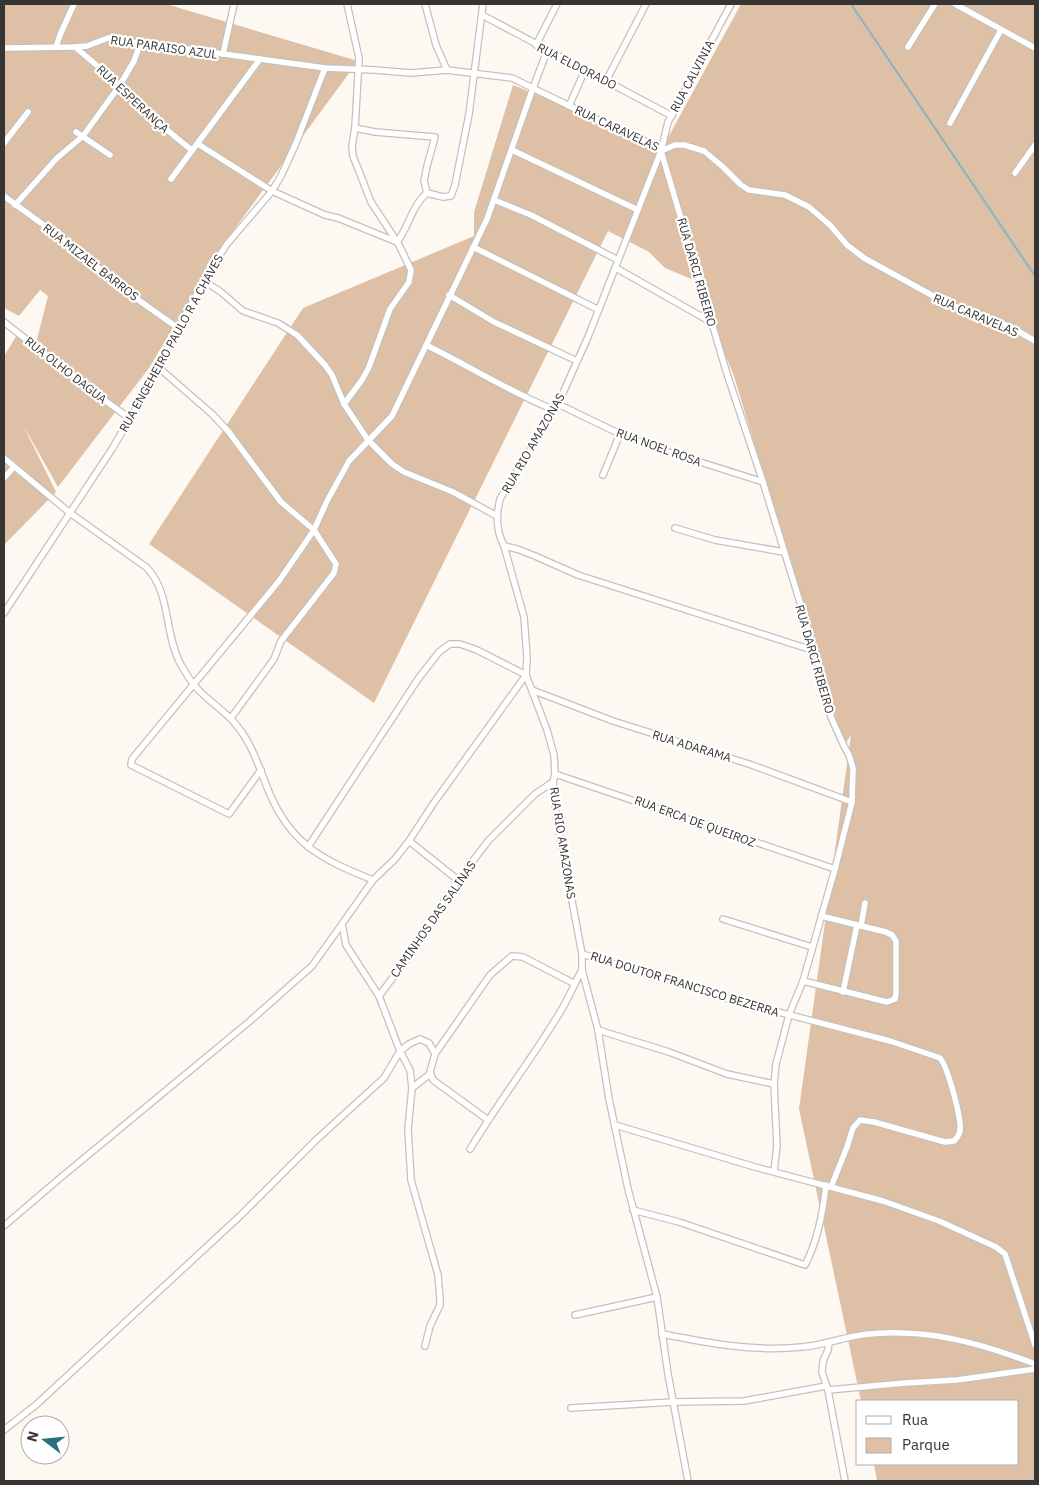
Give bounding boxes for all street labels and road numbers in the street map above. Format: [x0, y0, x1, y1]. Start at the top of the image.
street label: RUA PARAISO AZUL [110, 32, 218, 62]
street label: RUA CALVINIA [667, 37, 717, 115]
street label: RUA ELDORADO [535, 39, 619, 93]
street label: RUA ESPERANÇA [94, 62, 172, 137]
street label: RUA CARAVELAS [572, 102, 662, 154]
street label: RUA DARCI RIBEIRO [674, 216, 720, 328]
street label: RUA MIZAEL BARROS [40, 220, 142, 304]
street label: RUA ENGEHEIRO PAULO R A CHAVES [116, 252, 226, 434]
street label: RUA CARAVELAS [931, 290, 1021, 340]
street label: RUA OLHO DAGUA [22, 333, 110, 407]
street label: RUA RIO AMAZONAS [498, 390, 568, 496]
street label: RUA NOEL ROSA [614, 425, 704, 469]
street label: RUA DARCI RIBEIRO [792, 603, 838, 715]
street label: RUA ADARAMA [651, 727, 734, 765]
street label: RUA RIO AMAZONAS [547, 786, 579, 900]
street label: RUA ERCA DE QUEIROZ [632, 792, 758, 850]
street label: CAMINHOS DAS SALINAS [387, 858, 479, 980]
street label: RUA DOUTOR FRANCISCO BEZERRA [589, 948, 781, 1020]

